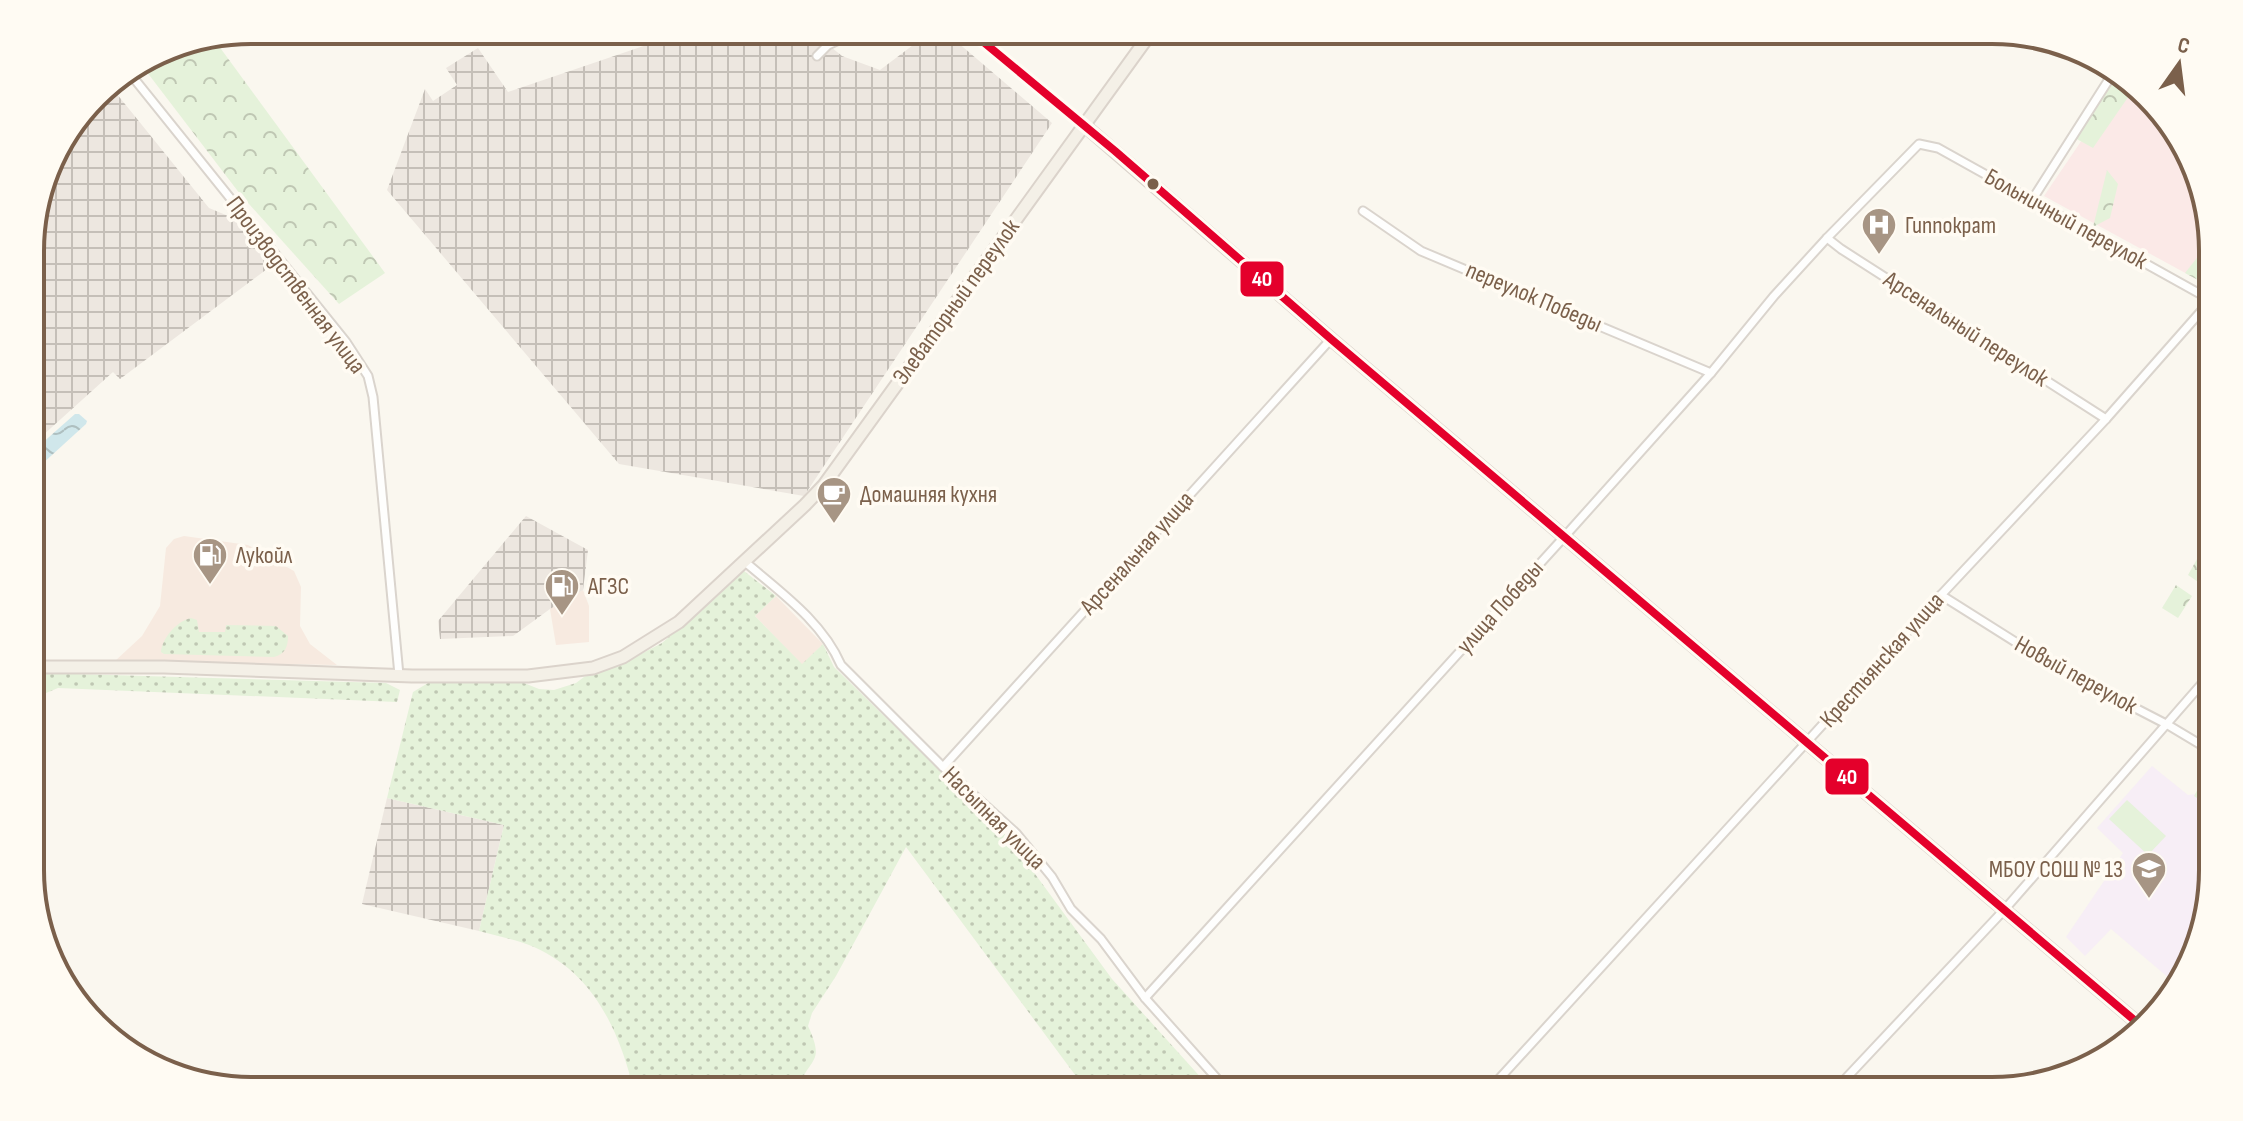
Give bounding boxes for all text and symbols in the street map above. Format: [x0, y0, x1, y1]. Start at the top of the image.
north arrow [2139, 24, 2219, 104]
text: С [2175, 32, 2192, 61]
street label: Больничный переулок [1980, 162, 2153, 276]
unlabelled marker [1145, 176, 1161, 192]
street label: Производственная улица [220, 191, 372, 379]
hospital icon: Гиппократ [1860, 206, 1898, 256]
place label: Гиппократ [1905, 211, 1996, 240]
street label: Элеваторный переулок [886, 213, 1026, 390]
street label: переулок Победы [1461, 255, 1607, 339]
line badge: 40 [1239, 260, 1285, 298]
street label: Арсенальный переулок [1877, 264, 2055, 394]
text: 40 [1252, 266, 1272, 293]
cafe icon: Домашняя кухня [815, 475, 853, 525]
place label: Домашняя кухня [860, 480, 997, 509]
street label: Арсенальная улица [1073, 485, 1200, 621]
fuel station icon: Лукойл [191, 536, 229, 586]
place label: Лукойл [235, 541, 293, 570]
street label: улица Победы [1450, 554, 1550, 660]
fuel station icon: АГЗС [543, 567, 581, 617]
place label: АГЗС [587, 572, 629, 601]
street label: Крестьянская улица [1814, 586, 1950, 734]
street label: Новый переулок [2010, 629, 2143, 721]
line badge: 40 [1824, 757, 1870, 796]
street label: Насыпная улица [936, 760, 1052, 876]
text: 40 [1837, 764, 1857, 791]
school or university icon: МБОУ СОШ № 13 [2130, 850, 2168, 900]
place label: МБОУ СОШ № 13 [1989, 855, 2123, 884]

